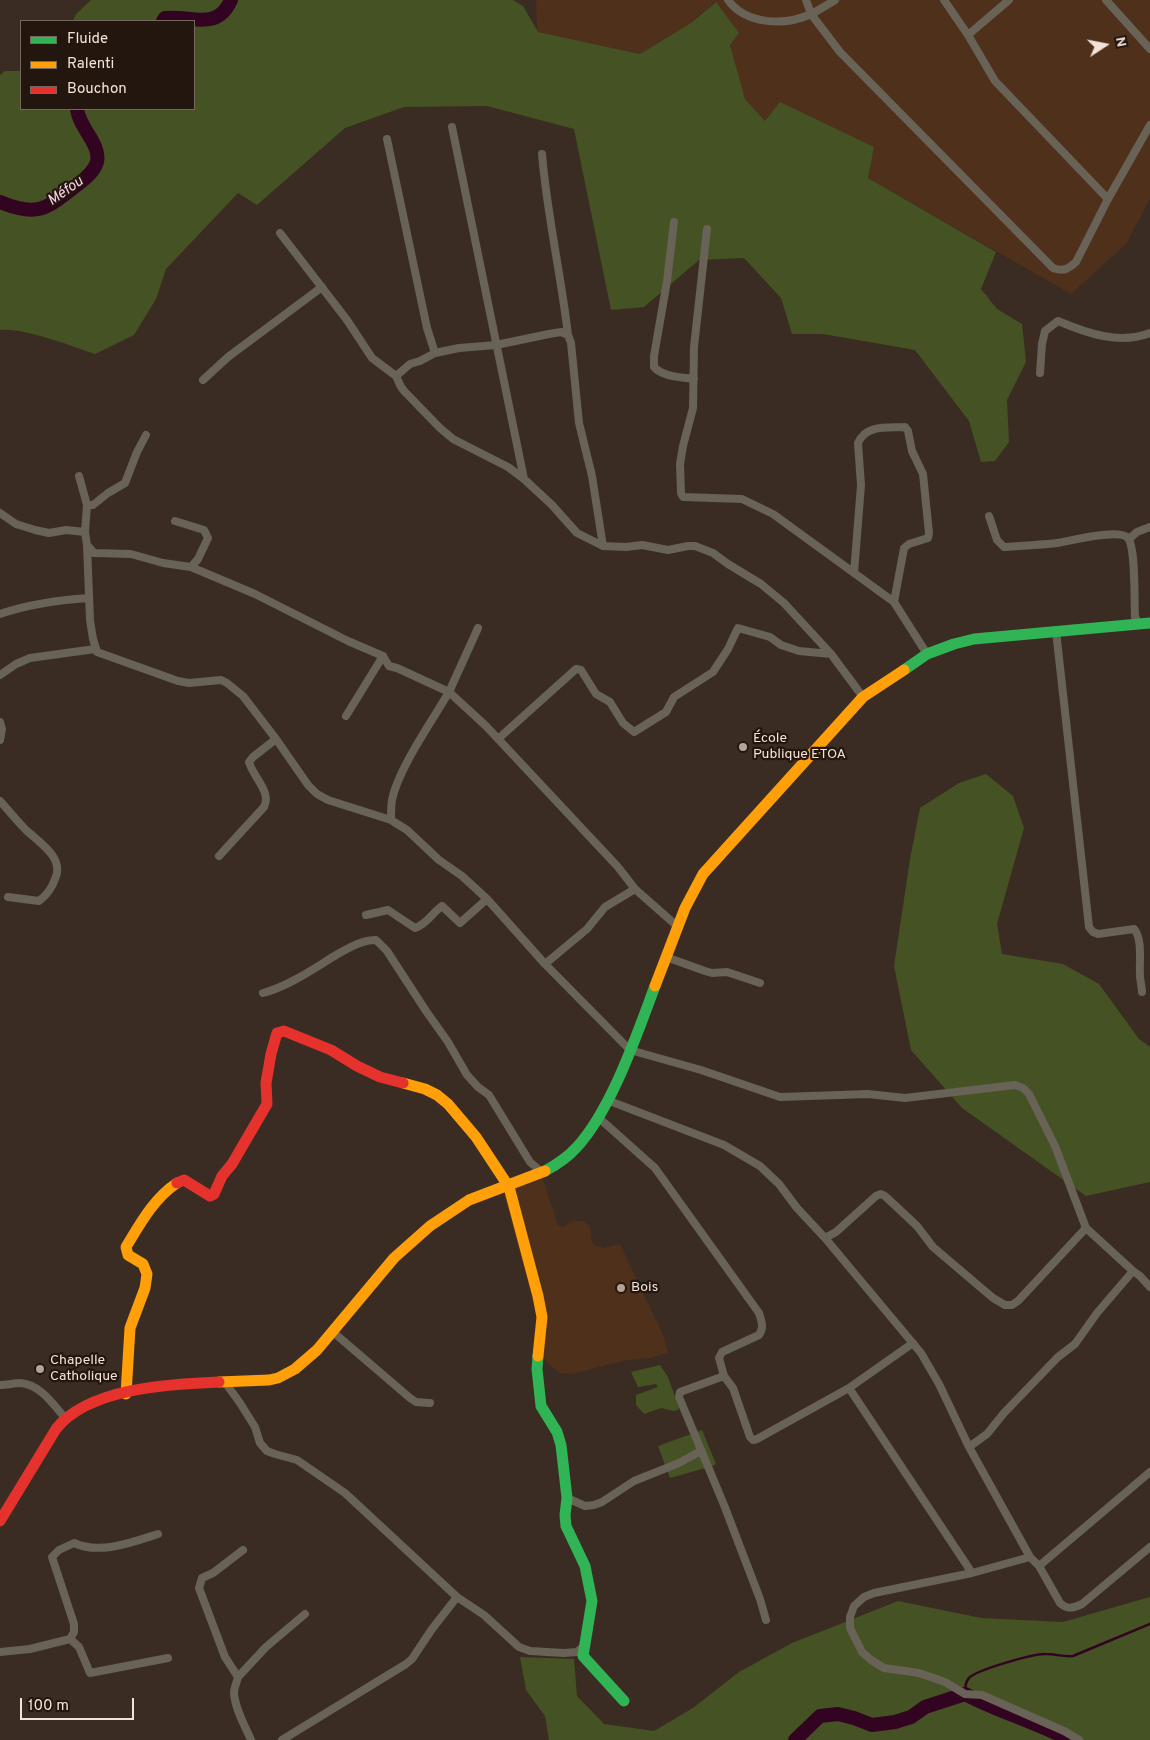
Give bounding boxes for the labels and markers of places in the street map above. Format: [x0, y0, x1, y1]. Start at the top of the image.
place label: École Publique ETOA [753, 731, 846, 764]
marker: École Publique ETOA [737, 741, 749, 753]
place label: Bois [631, 1280, 658, 1296]
marker: Bois [615, 1282, 627, 1294]
place label: Chapelle Catholique [50, 1353, 118, 1385]
marker: Chapelle Catholique [34, 1363, 46, 1375]

